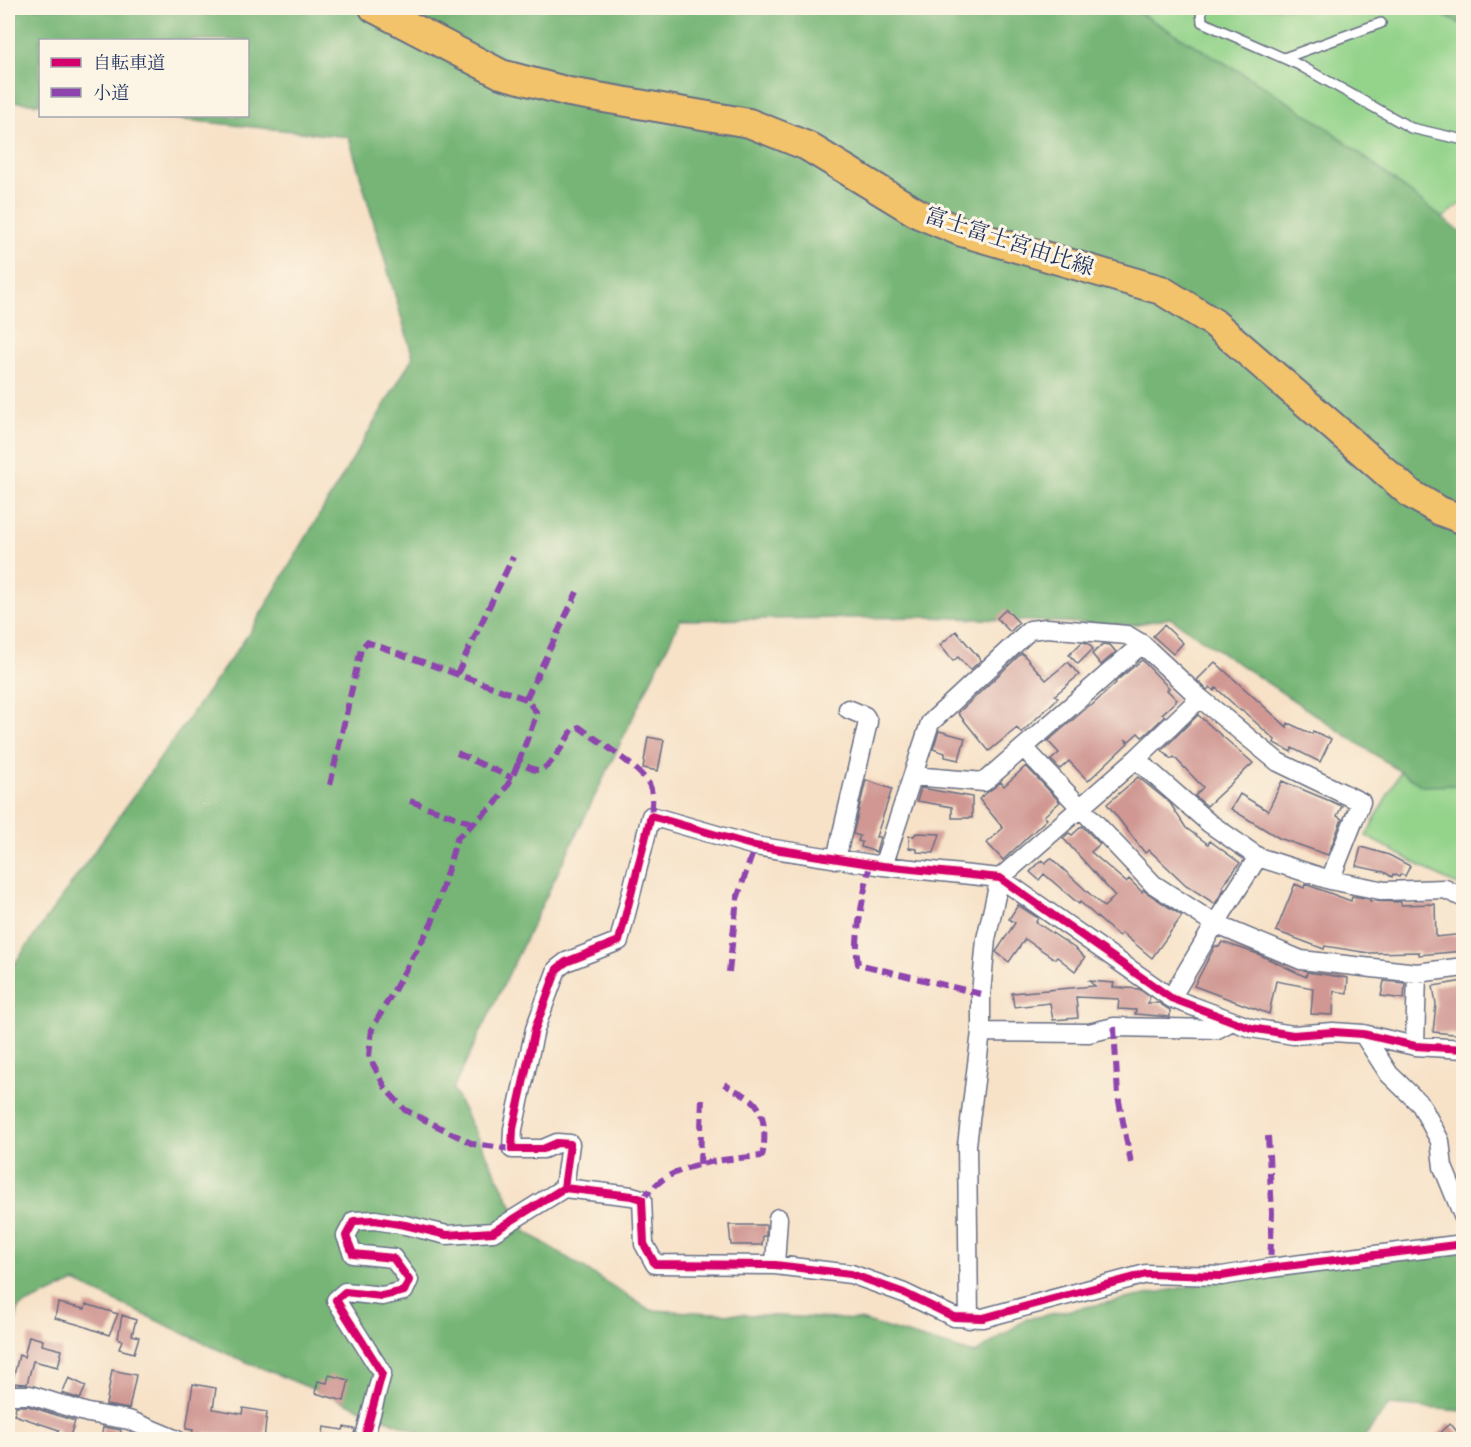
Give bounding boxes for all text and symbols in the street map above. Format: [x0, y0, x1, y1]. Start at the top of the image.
legend [39, 39, 249, 117]
text: 自転車道 [93, 52, 165, 77]
text: 小道 [93, 82, 129, 107]
street label: 富士富士宮由比線 [921, 201, 1097, 285]

